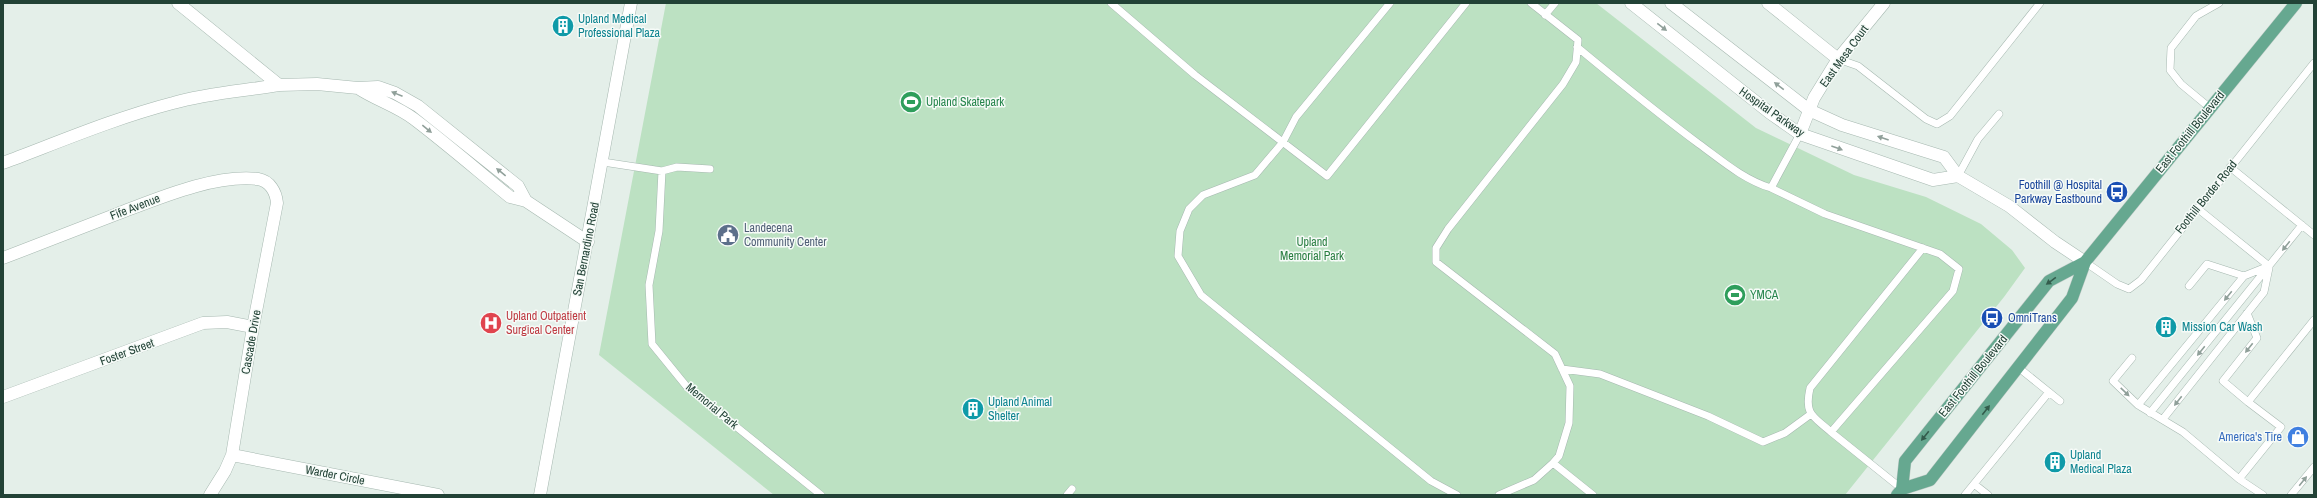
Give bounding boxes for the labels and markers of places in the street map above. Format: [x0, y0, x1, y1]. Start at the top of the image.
place label: Upland Medical Professional Plaza [578, 11, 661, 41]
building icon: Upland Medical Professional Plaza [550, 13, 576, 39]
sports icon: Upland Skatepark [898, 89, 924, 115]
place label: Upland Skatepark [926, 94, 1004, 110]
place label: Foothill @ Hospital Parkway Eastbound [2014, 177, 2102, 207]
bus stop icon: Foothill @ Hospital Parkway Eastbound [2104, 179, 2130, 205]
place label: Landecena Community Center [744, 220, 827, 250]
public building icon: Landecena Community Center [715, 222, 741, 248]
sports icon: YMCA [1722, 282, 1748, 308]
place label: YMCA [1750, 287, 1779, 303]
bus stop icon: OmniTrans [1979, 305, 2005, 331]
place label: Upland Outpatient Surgical Center [506, 308, 586, 338]
hospital icon: Upland Outpatient Surgical Center [478, 310, 504, 336]
place label: OmniTrans [2008, 310, 2057, 326]
building icon: Mission Car Wash [2153, 314, 2179, 340]
place label: Mission Car Wash [2182, 319, 2263, 335]
place label: Upland Animal Shelter [988, 394, 1052, 424]
building icon: Upland Animal Shelter [960, 396, 986, 422]
shop icon: America's Tire [2285, 424, 2311, 450]
place label: America's Tire [2218, 429, 2282, 445]
place label: Upland Medical Plaza [2070, 447, 2132, 477]
building icon: Upland Medical Plaza [2042, 449, 2068, 475]

